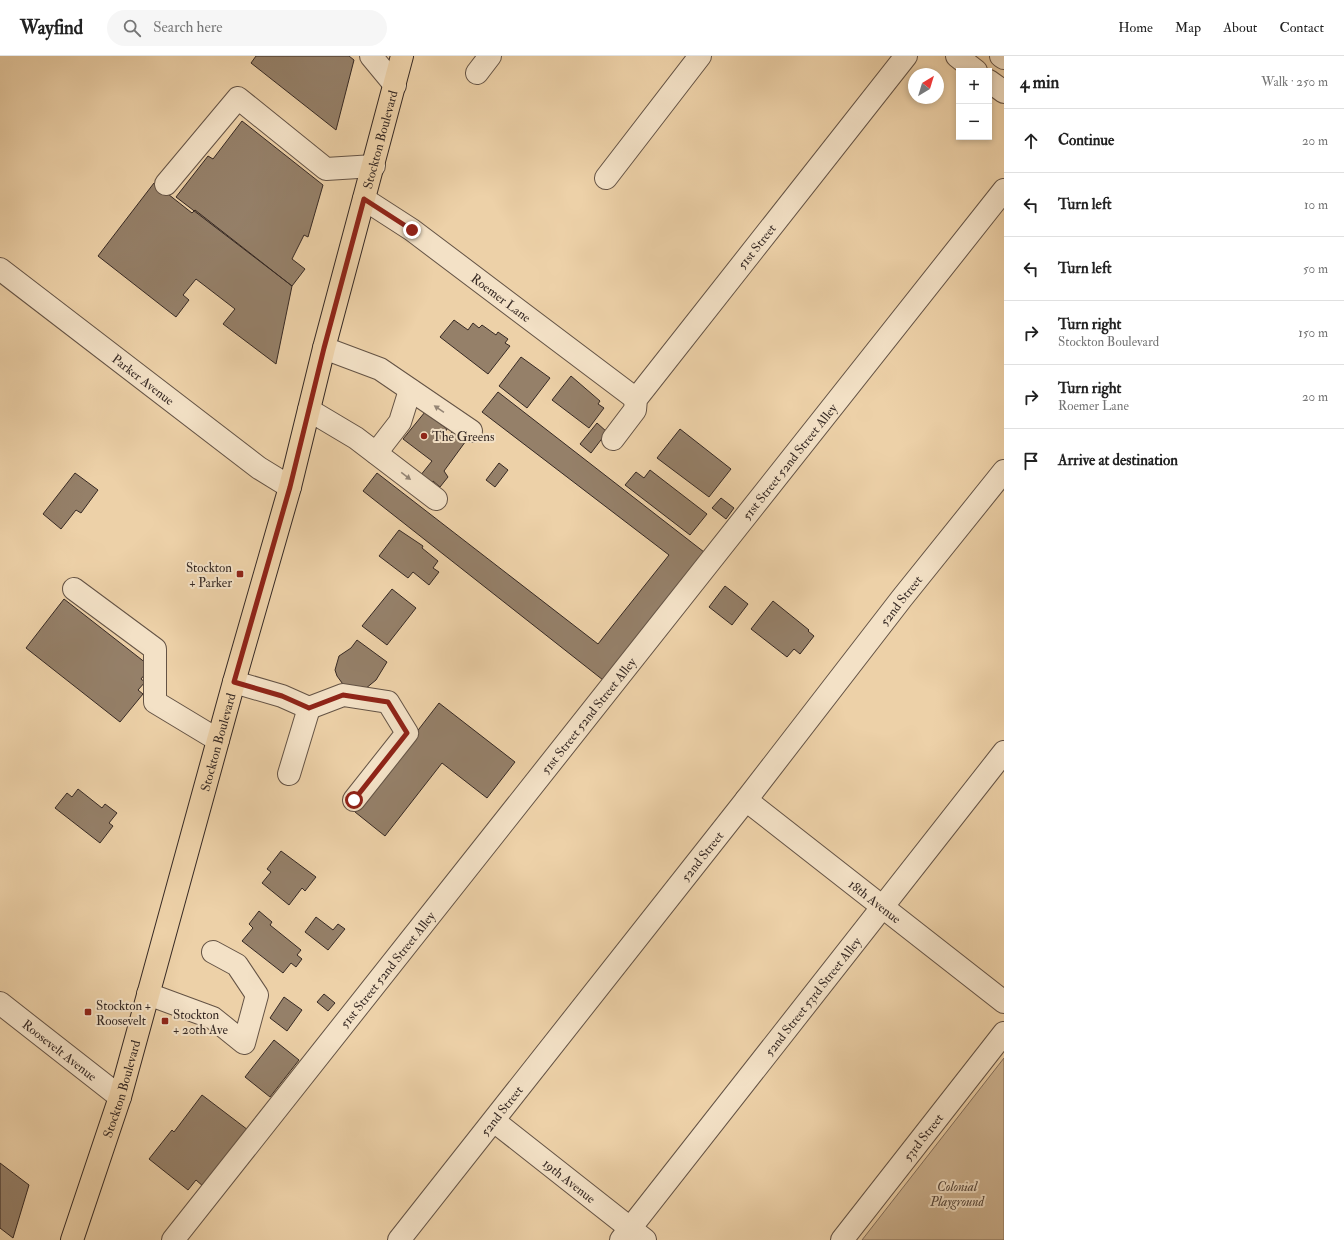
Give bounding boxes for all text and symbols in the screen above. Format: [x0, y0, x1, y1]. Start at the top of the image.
search box [107, 10, 387, 46]
text: Wayfind [20, 16, 83, 40]
icon: search [121, 17, 143, 39]
text: Search here [153, 18, 223, 37]
text: Home [1118, 19, 1153, 36]
text: Map [1175, 19, 1201, 36]
text: About [1223, 19, 1257, 36]
text: Contact [1279, 19, 1324, 36]
north arrow [908, 68, 944, 104]
map controls [956, 68, 992, 140]
button: + [956, 68, 992, 104]
text: 4 min [1020, 72, 1059, 93]
text: Walk · 250 m [1261, 74, 1328, 90]
street label: Stockton Boulevard [360, 88, 402, 191]
button: − [956, 104, 992, 140]
icon: ahead [1020, 130, 1042, 152]
text: Continue [1058, 131, 1114, 150]
text: 20 m [1302, 133, 1328, 149]
icon: left [1020, 194, 1042, 216]
text: Turn left [1058, 195, 1112, 214]
text: 10 m [1304, 197, 1328, 213]
route end [403, 221, 421, 239]
street label: 51st Street [734, 221, 780, 273]
icon: left [1020, 258, 1042, 280]
text: Turn left [1058, 259, 1112, 278]
text: 50 m [1303, 261, 1328, 277]
street label: Roemer Lane [468, 270, 534, 326]
text: Turn right [1058, 315, 1121, 334]
icon: right [1020, 322, 1042, 344]
text: 150 m [1298, 325, 1328, 341]
text: Stockton Boulevard [1058, 334, 1159, 350]
street label: Parker Avenue [109, 351, 178, 409]
text: Turn right [1058, 379, 1121, 398]
icon: right [1020, 386, 1042, 408]
text: 20 m [1302, 389, 1328, 405]
text: Roemer Lane [1058, 398, 1129, 414]
street label: 51st Street 52nd Street Alley [739, 400, 842, 523]
one-way arrow [434, 405, 444, 413]
place label: The Greens [432, 429, 495, 445]
marker: The Greens [419, 431, 429, 441]
icon: arrive [1020, 450, 1042, 472]
text: Arrive at destination [1058, 451, 1178, 470]
one-way arrow [400, 471, 411, 480]
place label: Stockton + Parker [186, 560, 232, 591]
marker: Stockton + Parker [235, 569, 245, 579]
street label: 52nd Street [877, 572, 926, 629]
street label: 51st Street 52nd Street Alley [538, 654, 641, 778]
street label: Stockton Boulevard [197, 691, 240, 793]
route start [345, 791, 363, 809]
street label: 52nd Street [678, 828, 727, 885]
street label: 18th Avenue [845, 876, 904, 928]
street label: 51st Street 52nd Street Alley [337, 908, 440, 1032]
street label: 52nd Street 53rd Street Alley [761, 934, 866, 1060]
place label: Stockton + Roosevelt [96, 998, 151, 1029]
marker: Stockton + Roosevelt [83, 1007, 93, 1017]
place label: Stockton + 20th Ave [173, 1007, 229, 1038]
street label: Roosevelt Avenue [19, 1016, 100, 1085]
marker: Stockton + 20th Ave [160, 1016, 170, 1026]
street label: Stockton Boulevard [100, 1038, 144, 1140]
street label: 52nd Street [477, 1083, 527, 1139]
street label: 53rd Street [900, 1110, 947, 1164]
street label: 19th Avenue [539, 1156, 599, 1207]
park label: Colonial Playground [929, 1179, 985, 1210]

